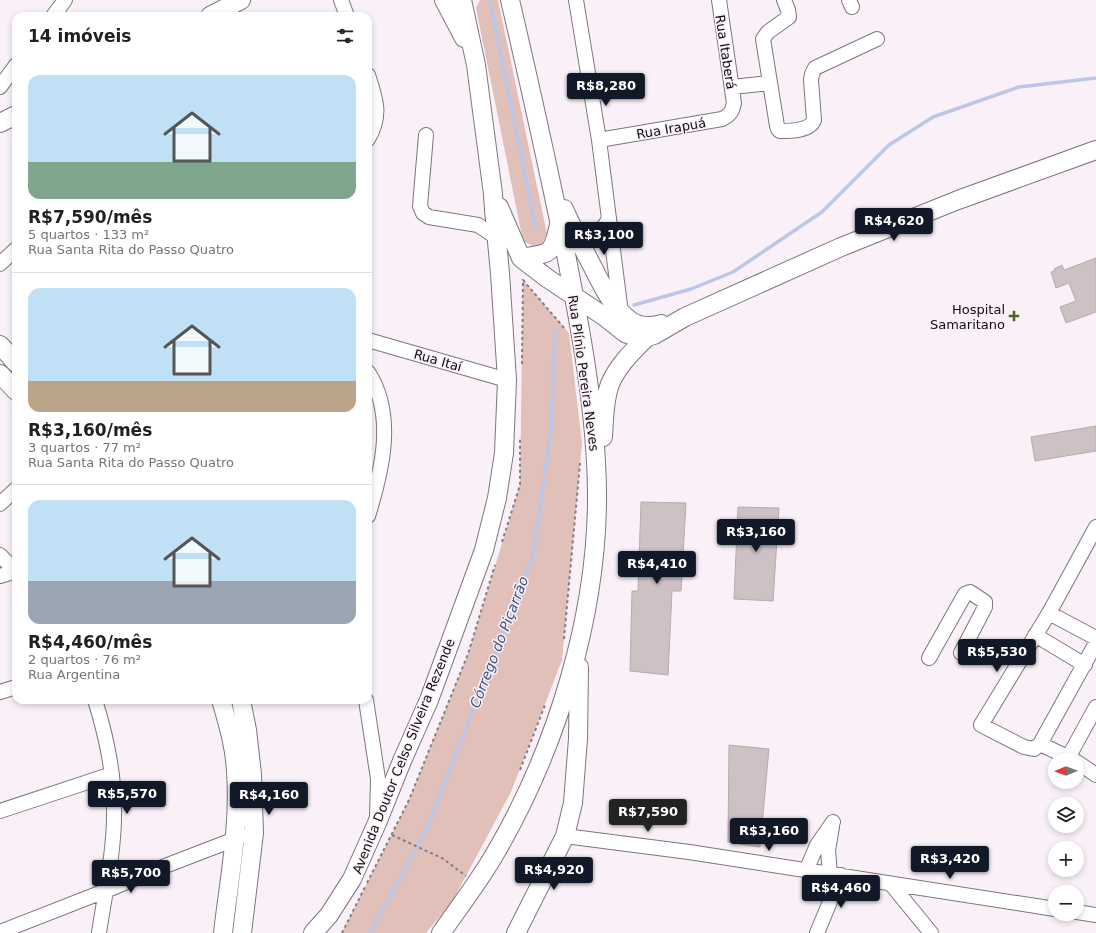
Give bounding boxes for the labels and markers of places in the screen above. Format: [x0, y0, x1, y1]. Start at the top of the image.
pin: R$8,280 [569, 73, 643, 107]
pin: R$4,620 [857, 208, 931, 242]
pin: R$3,100 [567, 222, 641, 256]
place label: Hospital Samaritano [930, 302, 1005, 332]
marker: Hospital Samaritano [1008, 310, 1020, 322]
pin: R$3,160 [719, 519, 793, 553]
pin: R$4,410 [620, 551, 694, 585]
pin: R$5,530 [960, 639, 1034, 673]
pin: R$5,570 [90, 781, 164, 815]
pin: R$4,160 [232, 782, 306, 816]
pin: R$7,590 [611, 799, 685, 833]
pin: R$3,160 [732, 818, 806, 852]
pin: R$3,420 [913, 846, 987, 880]
pin: R$4,920 [517, 857, 591, 891]
pin: R$5,700 [94, 860, 168, 894]
pin: R$4,460 [804, 875, 878, 909]

